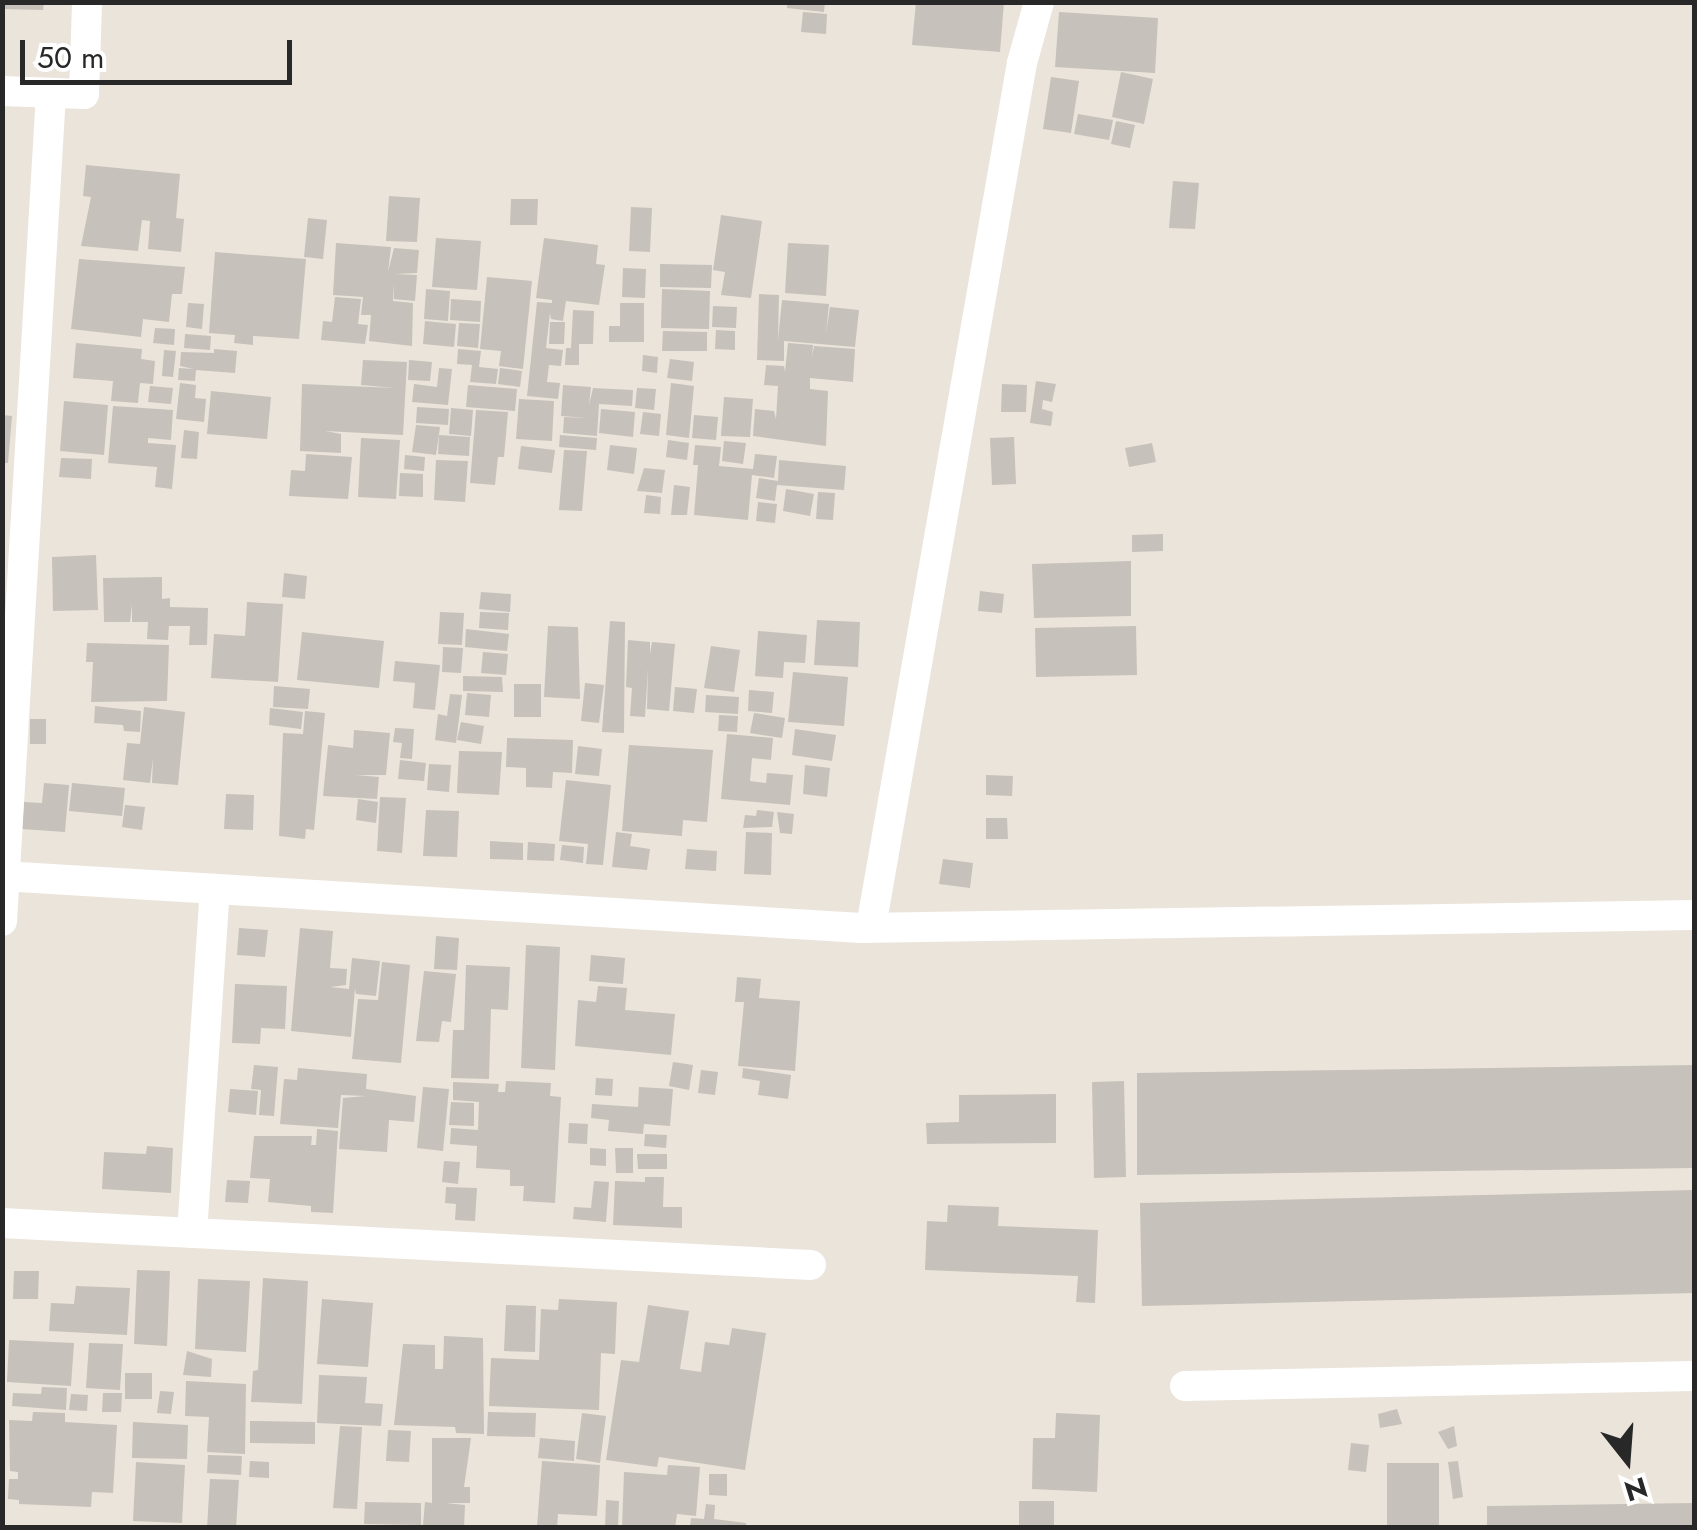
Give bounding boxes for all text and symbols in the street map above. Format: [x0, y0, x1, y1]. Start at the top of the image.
scale bar [25, 20, 298, 82]
text: 50 m [37, 36, 104, 79]
north arrow [1577, 1410, 1677, 1510]
text: N [1619, 1466, 1653, 1512]

